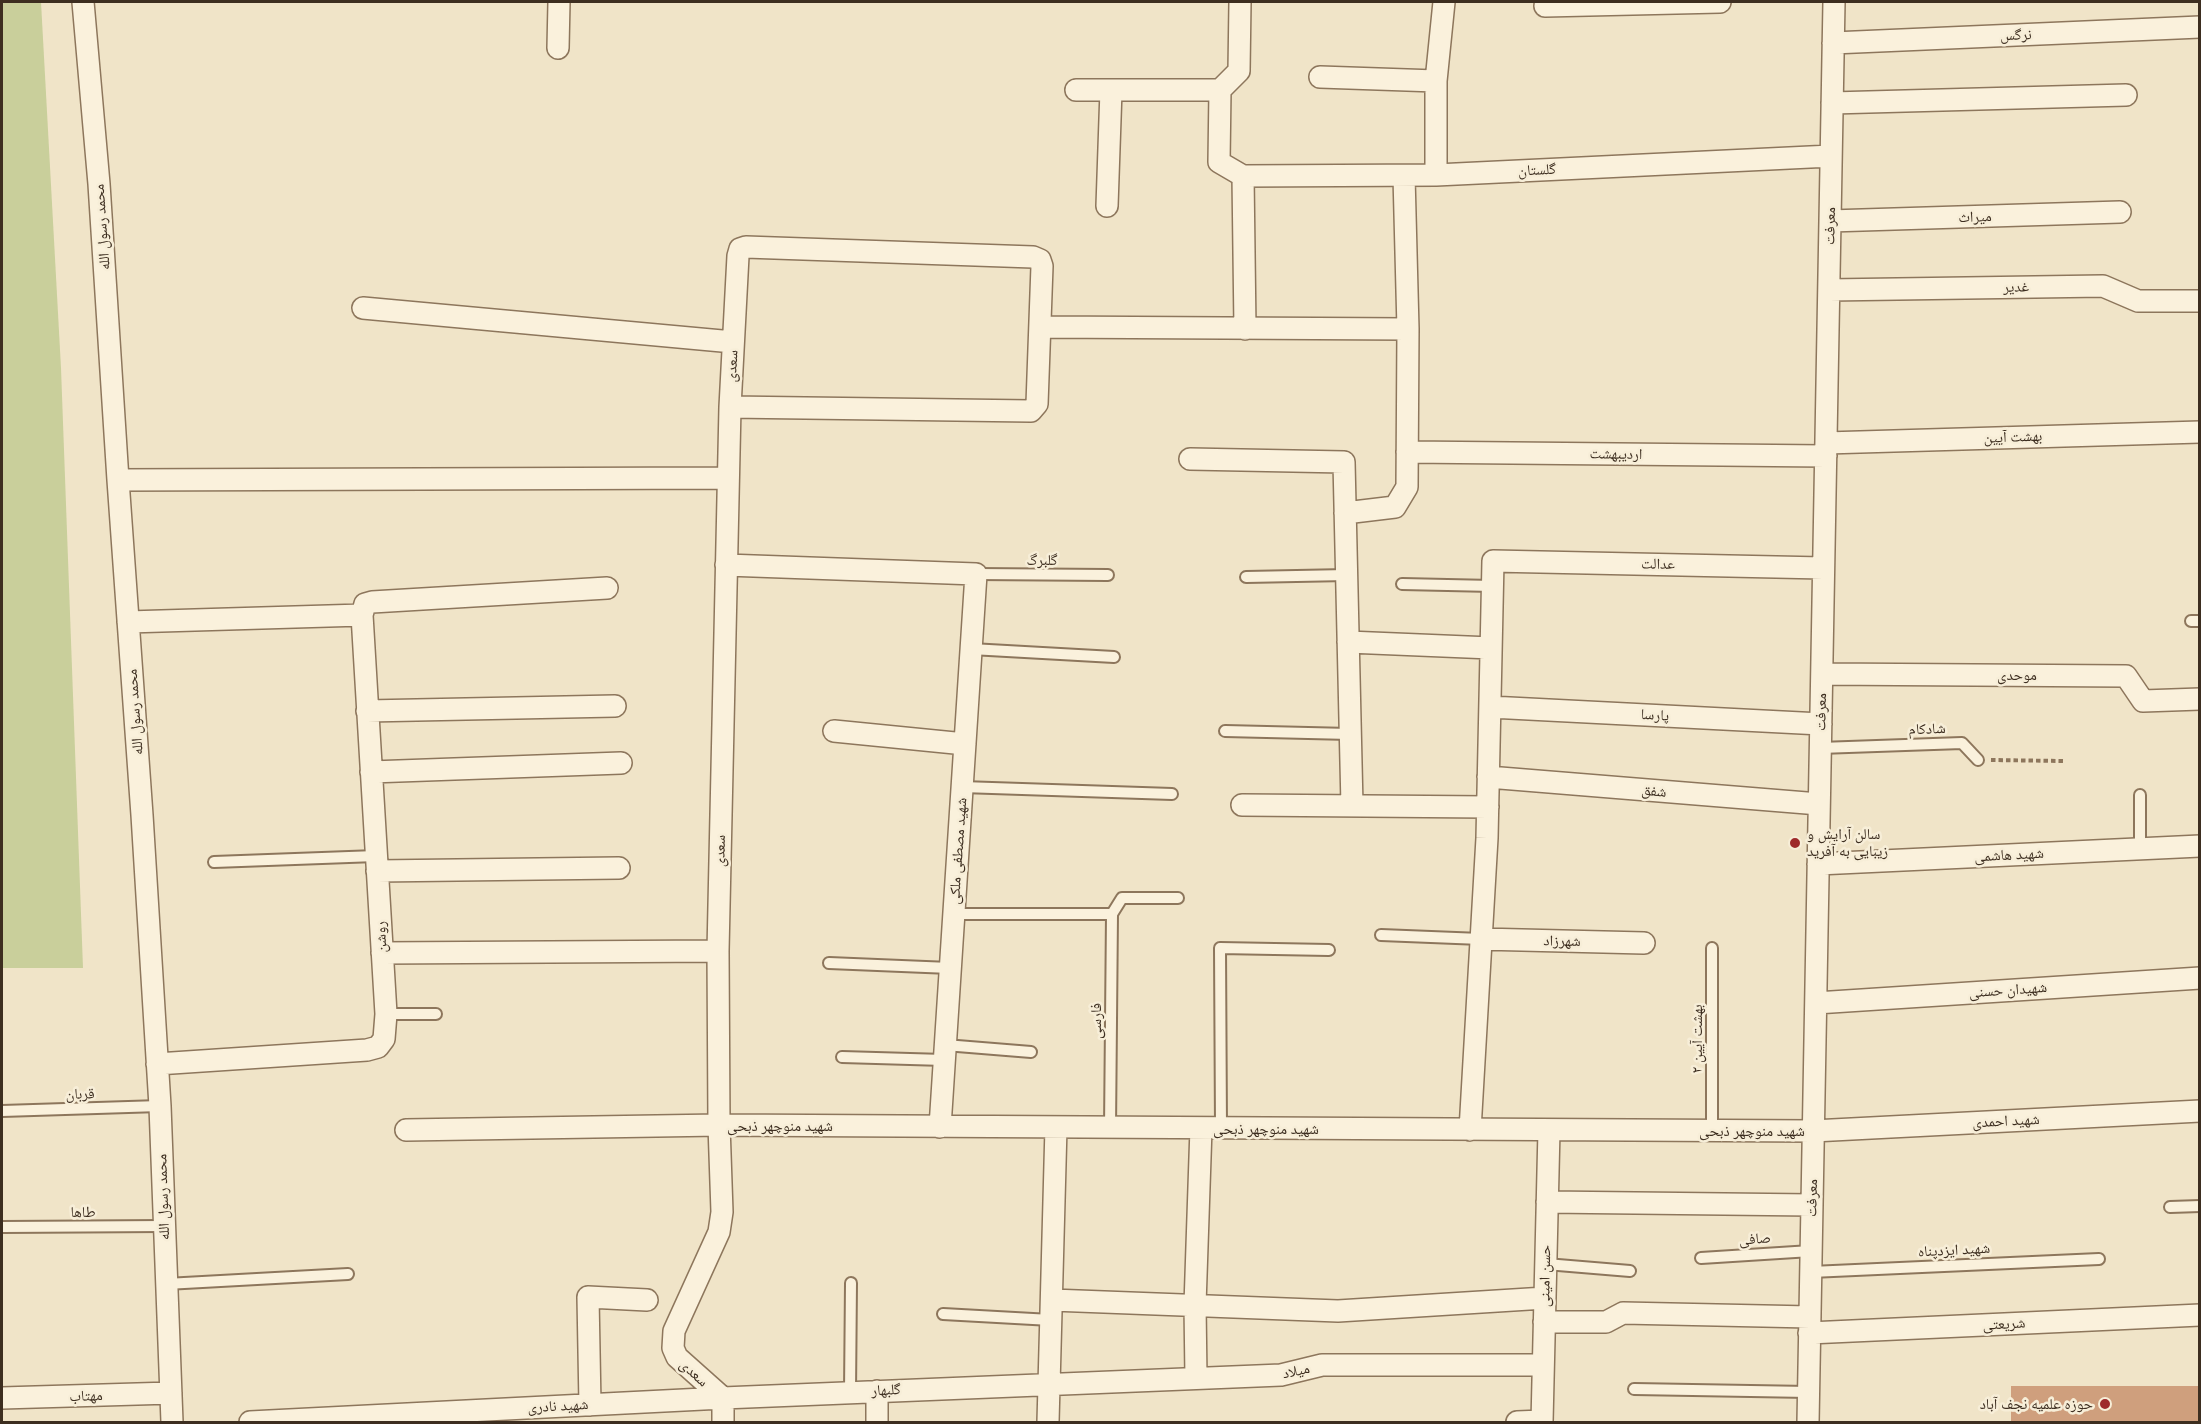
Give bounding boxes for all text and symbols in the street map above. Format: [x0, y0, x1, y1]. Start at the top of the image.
street label: نرگس [2000, 25, 2032, 45]
street label: گلستان [1518, 160, 1556, 180]
street label: محمد رسول الله [90, 183, 114, 271]
street label: معرفت [1821, 207, 1839, 245]
street label: میراث [1958, 207, 1992, 227]
street label: غدیر [2003, 278, 2029, 296]
street label: سعدی [722, 349, 742, 383]
street label: بهشت آیین [1983, 427, 2043, 447]
street label: اردیبهشت [1589, 445, 1643, 463]
street label: گلبرگ [1026, 551, 1058, 569]
street label: عدالت [1641, 555, 1675, 573]
street label: موحدی [1997, 666, 2037, 684]
street label: محمد رسول الله [123, 668, 147, 756]
street label: معرفت [1812, 693, 1830, 731]
street label: پارسا [1640, 705, 1670, 725]
street label: شادکام [1908, 719, 1946, 739]
street label: شفق [1641, 781, 1667, 801]
street label: شهید مصطفی ملکی [945, 797, 971, 905]
place label: سالن آرایش و زیبایی به آفرید [1807, 825, 1888, 860]
street label: سعدی [711, 835, 729, 867]
marker: سالن آرایش و زیبایی به آفرید [1788, 836, 1802, 850]
street label: شهید هاشمی [1974, 844, 2044, 866]
street label: روشن [371, 921, 391, 953]
street label: شهرزاد [1543, 932, 1581, 950]
street label: شهیدان حسنی [1968, 978, 2048, 1002]
street label: فارسی [1087, 1003, 1105, 1039]
street label: بهشت آیین ۲ [1688, 1004, 1706, 1074]
street label: قربان [65, 1084, 95, 1104]
street label: شهید احمدی [1972, 1110, 2040, 1132]
street label: شهید منوچهر ذبحی [727, 1117, 833, 1135]
street label: شهید منوچهر ذبحی [1213, 1120, 1319, 1138]
street label: شهید منوچهر ذبحی [1699, 1122, 1805, 1140]
street label: محمد رسول الله [152, 1154, 174, 1240]
street label: معرفت [1803, 1179, 1821, 1217]
street label: طاها [70, 1203, 96, 1221]
street label: صافی [1738, 1229, 1772, 1249]
street label: شهید ایزدپناه [1917, 1239, 1991, 1261]
street label: حسن امینی [1535, 1245, 1555, 1307]
street label: شریعتی [1982, 1314, 2026, 1334]
street label: سعدی [676, 1355, 712, 1391]
street label: میلاد [1281, 1359, 1311, 1383]
street label: گلبهار [871, 1380, 901, 1400]
street label: مهتاب [69, 1386, 103, 1406]
street label: شهید نادری [527, 1395, 589, 1417]
place label: حوزه علمیه نجف آباد [1980, 1395, 2093, 1413]
marker: حوزه علمیه نجف آباد [2098, 1397, 2112, 1411]

